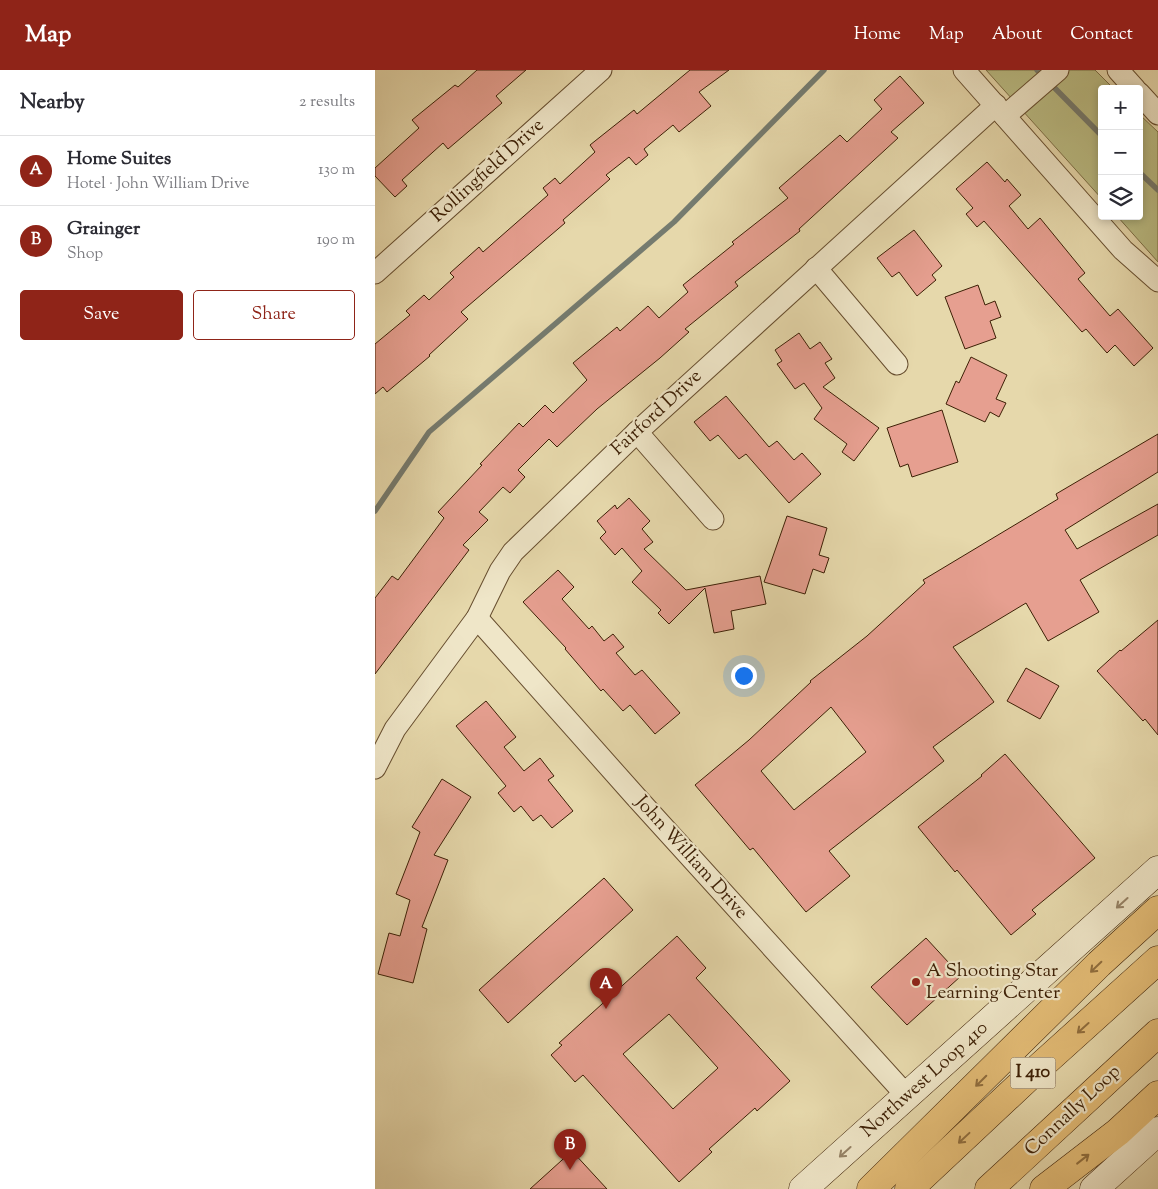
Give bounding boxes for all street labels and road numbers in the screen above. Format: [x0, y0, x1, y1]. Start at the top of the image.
street label: Rollingfield Drive [425, 113, 551, 229]
street label: Fairford Drive [606, 364, 709, 462]
street label: John William Drive [627, 790, 754, 926]
street label: Northwest Loop 410 [855, 1015, 995, 1145]
road number: I 410 [1011, 1058, 1055, 1088]
street label: Connally Loop [1019, 1059, 1127, 1163]

